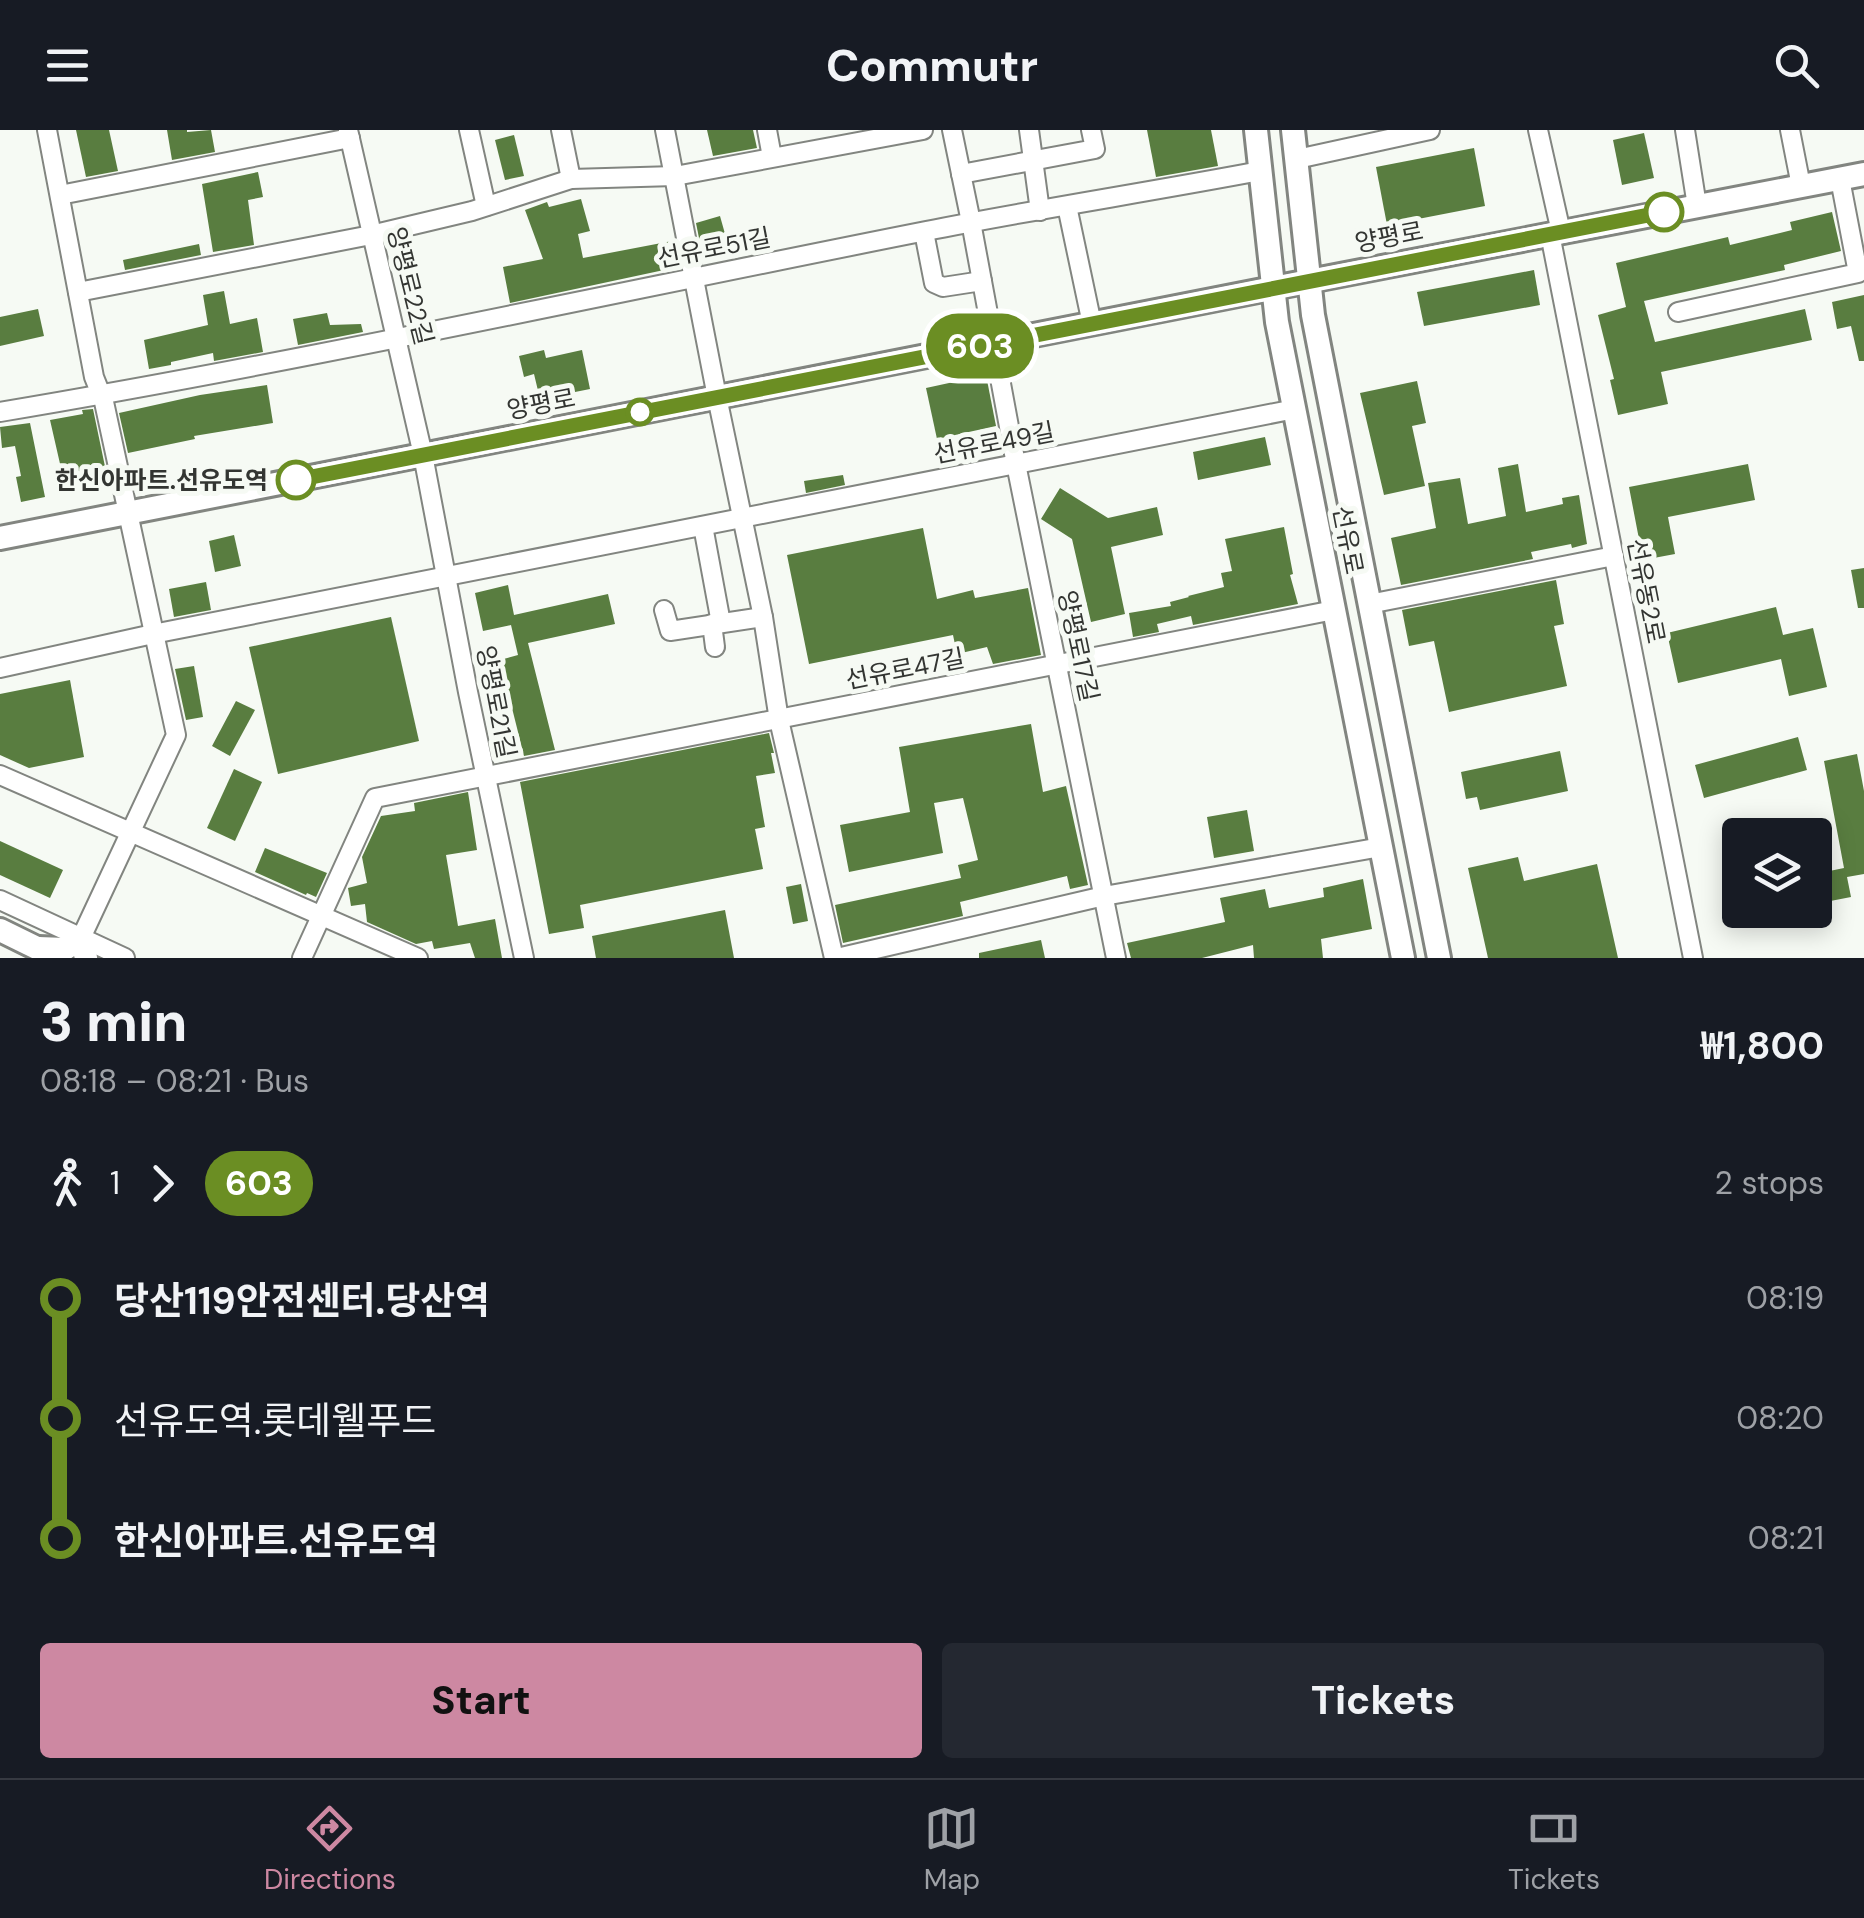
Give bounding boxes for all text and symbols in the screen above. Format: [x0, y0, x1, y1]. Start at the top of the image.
text: Commutr [826, 36, 1038, 95]
icon: menu [40, 38, 95, 93]
icon: search [1769, 38, 1824, 93]
unlabelled marker [1645, 193, 1683, 231]
street label: 양평로 [1352, 214, 1426, 260]
street label: 선유로51길 [654, 221, 774, 275]
street label: 양평로22길 [379, 223, 441, 349]
line badge: 603 [922, 314, 1038, 378]
text: 603 [946, 323, 1014, 369]
street label: 양평로 [504, 381, 578, 427]
unlabelled marker [627, 399, 653, 425]
street label: 선유로49길 [931, 415, 1057, 471]
marker: 한신아파트.선유도역 [277, 461, 315, 499]
place label: 한신아파트.선유도역 [55, 464, 268, 497]
street label: 선유로 [1325, 503, 1371, 577]
street label: 선유동2로 [1620, 536, 1672, 646]
street label: 양평로17길 [1050, 587, 1106, 705]
street label: 선유로47길 [843, 641, 967, 697]
street label: 양평로21길 [469, 643, 523, 761]
map controls [1722, 818, 1832, 928]
button: layers [1722, 818, 1832, 928]
text: 3 min [40, 986, 187, 1058]
text: ₩1,800 [1701, 1021, 1824, 1071]
text: 08:18 – 08:21 · Bus [40, 1060, 309, 1102]
icon: walk [40, 1156, 95, 1211]
icon: forward [135, 1156, 190, 1211]
text: 603 [225, 1160, 293, 1206]
text: 1 [110, 1162, 120, 1204]
text: 2 stops [1715, 1162, 1824, 1204]
text: 당산119안전센터.당산역 [114, 1276, 490, 1326]
text: 08:19 [1746, 1277, 1824, 1319]
text: 선유도역.롯데웰푸드 [114, 1396, 436, 1446]
text: 08:20 [1736, 1397, 1824, 1439]
text: 한신아파트.선유도역 [114, 1516, 438, 1566]
text: 08:21 [1748, 1517, 1824, 1559]
button: Start [40, 1643, 922, 1758]
button: Tickets [942, 1643, 1824, 1758]
tab: Directions [264, 1801, 396, 1898]
tab: Map [924, 1801, 980, 1898]
tab: Tickets [1508, 1801, 1600, 1898]

